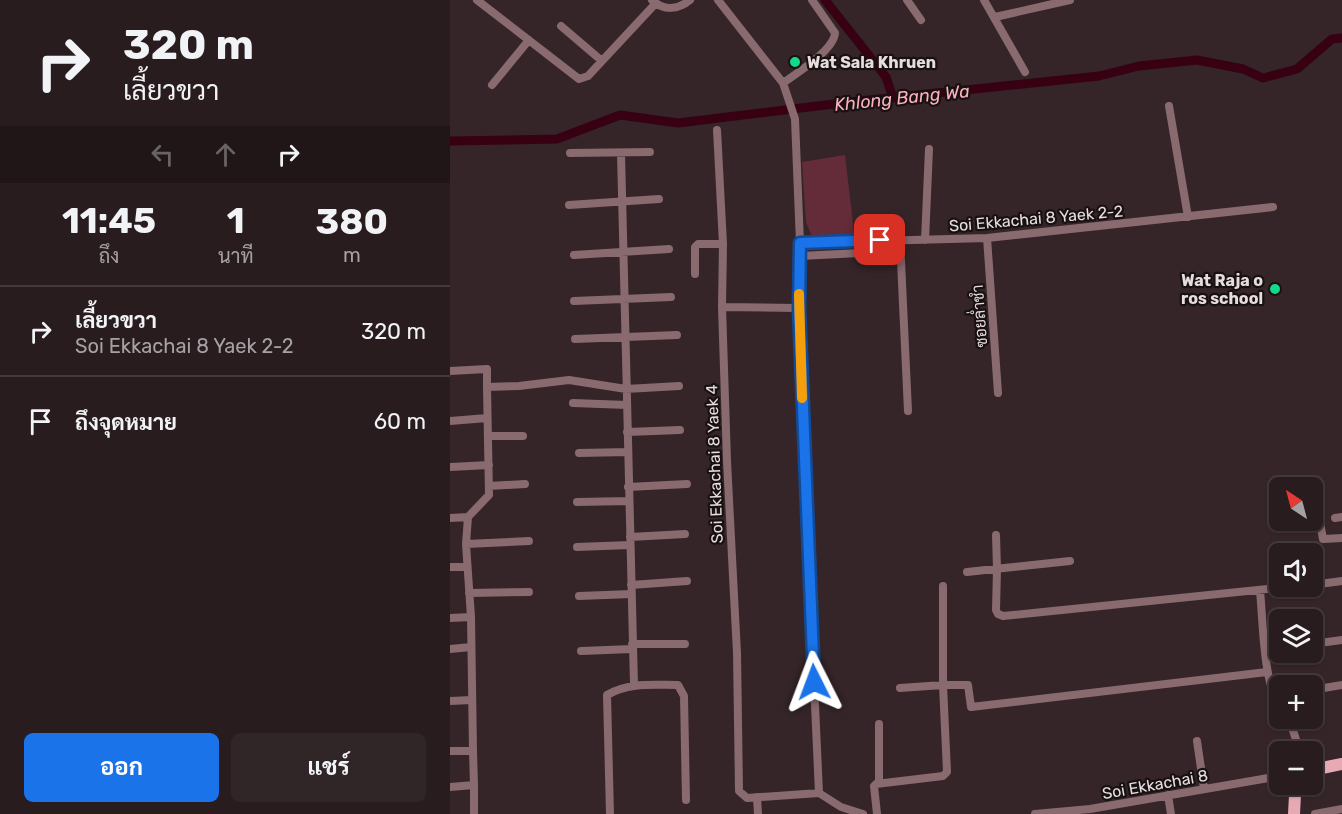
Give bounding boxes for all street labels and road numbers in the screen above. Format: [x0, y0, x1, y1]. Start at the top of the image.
street label: Soi Ekkachai 8 Yaek 2-2 [948, 201, 1124, 236]
street label: ซอยล่ำชำ [963, 284, 991, 348]
street label: Soi Ekkachai 8 Yaek 4 [702, 384, 727, 544]
street label: Soi Ekkachai 8 [1101, 766, 1210, 803]

